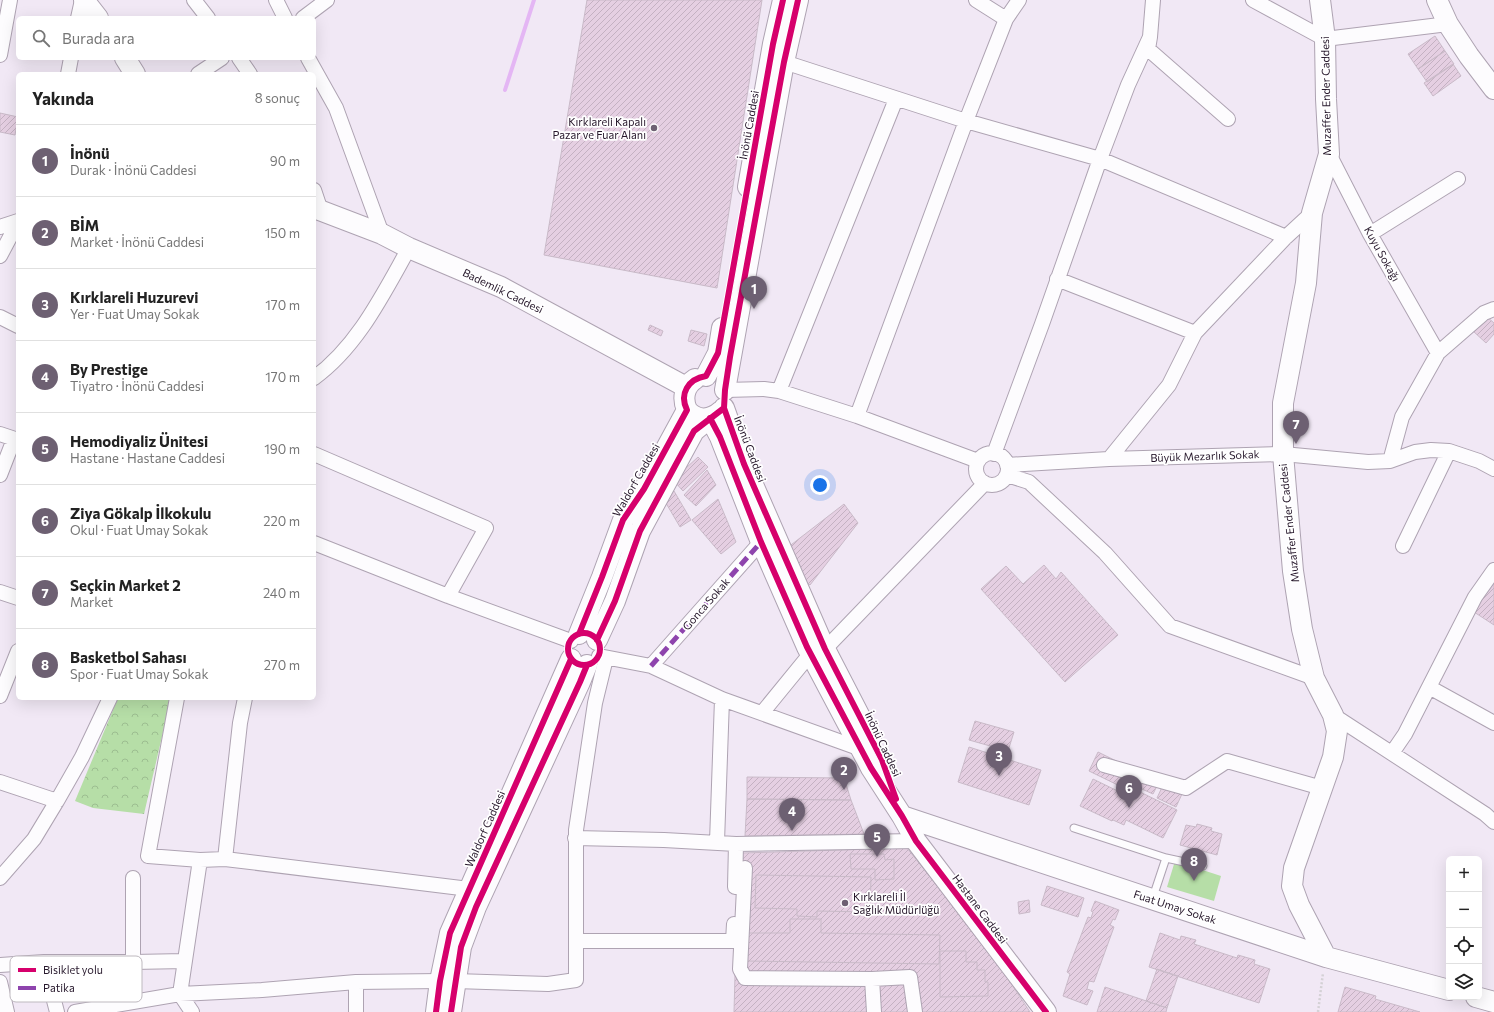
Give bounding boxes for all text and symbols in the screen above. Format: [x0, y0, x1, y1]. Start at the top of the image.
search box [16, 16, 316, 60]
icon: search [30, 27, 52, 49]
text: Burada ara [62, 29, 135, 47]
street label: Muzaffer Ender Caddesi [1318, 36, 1333, 156]
text: Yakında [32, 88, 94, 109]
street label: İnönü Caddesi [735, 89, 761, 161]
text: 8 sonuç [255, 90, 300, 106]
place label: Kırklareli Kapalı Pazar ve Fuar Alanı [552, 115, 646, 141]
marker: Kırklareli Kapalı Pazar ve Fuar Alanı [649, 123, 659, 133]
text: İnönü [70, 144, 110, 162]
text: 1 [42, 153, 48, 169]
text: 90 m [270, 153, 300, 169]
text: Durak · İnönü Caddesi [70, 162, 197, 178]
text: BİM [70, 216, 99, 234]
street label: Kuyu Sokağı [1362, 224, 1403, 284]
text: 2 [41, 225, 49, 241]
text: 150 m [265, 225, 300, 241]
text: Market · İnönü Caddesi [70, 234, 204, 250]
street label: Bademlik Caddesi [461, 265, 546, 316]
pin: 1 [741, 276, 767, 309]
text: Kırklareli Huzurevi [70, 288, 199, 306]
text: 3 [41, 297, 49, 313]
text: 170 m [265, 297, 300, 313]
text: Yer · Fuat Umay Sokak [70, 306, 200, 322]
text: By Prestige [70, 360, 148, 378]
text: 4 [41, 369, 49, 385]
text: 170 m [265, 369, 300, 385]
text: Tiyatro · İnönü Caddesi [70, 378, 204, 394]
pin: 7 [1283, 411, 1309, 444]
street label: İnönü Caddesi [732, 413, 770, 484]
text: Hemodiyaliz Ünitesi [70, 432, 208, 450]
text: 5 [41, 441, 49, 457]
text: 190 m [264, 441, 300, 457]
street label: Waldorf Caddesi [609, 441, 662, 519]
street label: Büyük Mezarlık Sokak [1150, 447, 1260, 464]
text: Hastane · Hastane Caddesi [70, 450, 225, 466]
street label: Muzaffer Ender Caddesi [1276, 463, 1301, 583]
your location [810, 475, 830, 495]
text: Ziya Gökalp İlkokulu [70, 504, 211, 522]
text: 6 [41, 513, 49, 529]
text: 220 m [263, 513, 300, 529]
text: Okul · Fuat Umay Sokak [70, 522, 208, 538]
street label: Gonca Sokak [679, 575, 732, 632]
text: Seçkin Market 2 [70, 576, 181, 594]
text: 7 [41, 585, 49, 601]
text: 240 m [263, 585, 300, 601]
text: Market [70, 594, 113, 610]
text: Basketbol Sahası [70, 648, 187, 666]
text: 8 [41, 657, 49, 673]
text: 270 m [264, 657, 300, 673]
text: Spor · Fuat Umay Sokak [70, 666, 208, 682]
street label: İnönü Caddesi [863, 709, 905, 778]
pin: 3 [986, 743, 1012, 776]
pin: 2 [831, 757, 857, 790]
pin: 6 [1116, 775, 1142, 808]
street label: Waldorf Caddesi [462, 788, 507, 869]
pin: 4 [779, 798, 805, 831]
pin: 5 [864, 824, 890, 857]
pin: 8 [1181, 848, 1207, 881]
map controls [1446, 856, 1482, 1000]
button: + [1446, 856, 1482, 892]
street label: Hastane Caddesi [950, 872, 1011, 946]
street label: Fuat Umay Sokak [1132, 887, 1218, 926]
place label: Kırklareli İl Sağlık Müdürlüğü [853, 889, 939, 916]
button: − [1446, 892, 1482, 928]
marker: Kırklareli İl Sağlık Müdürlüğü [840, 898, 850, 908]
button: locate [1446, 928, 1482, 964]
legend [10, 956, 142, 1002]
text: Bisiklet yolu [43, 963, 103, 976]
button: layers [1446, 964, 1482, 1000]
text: Patika [43, 981, 75, 994]

